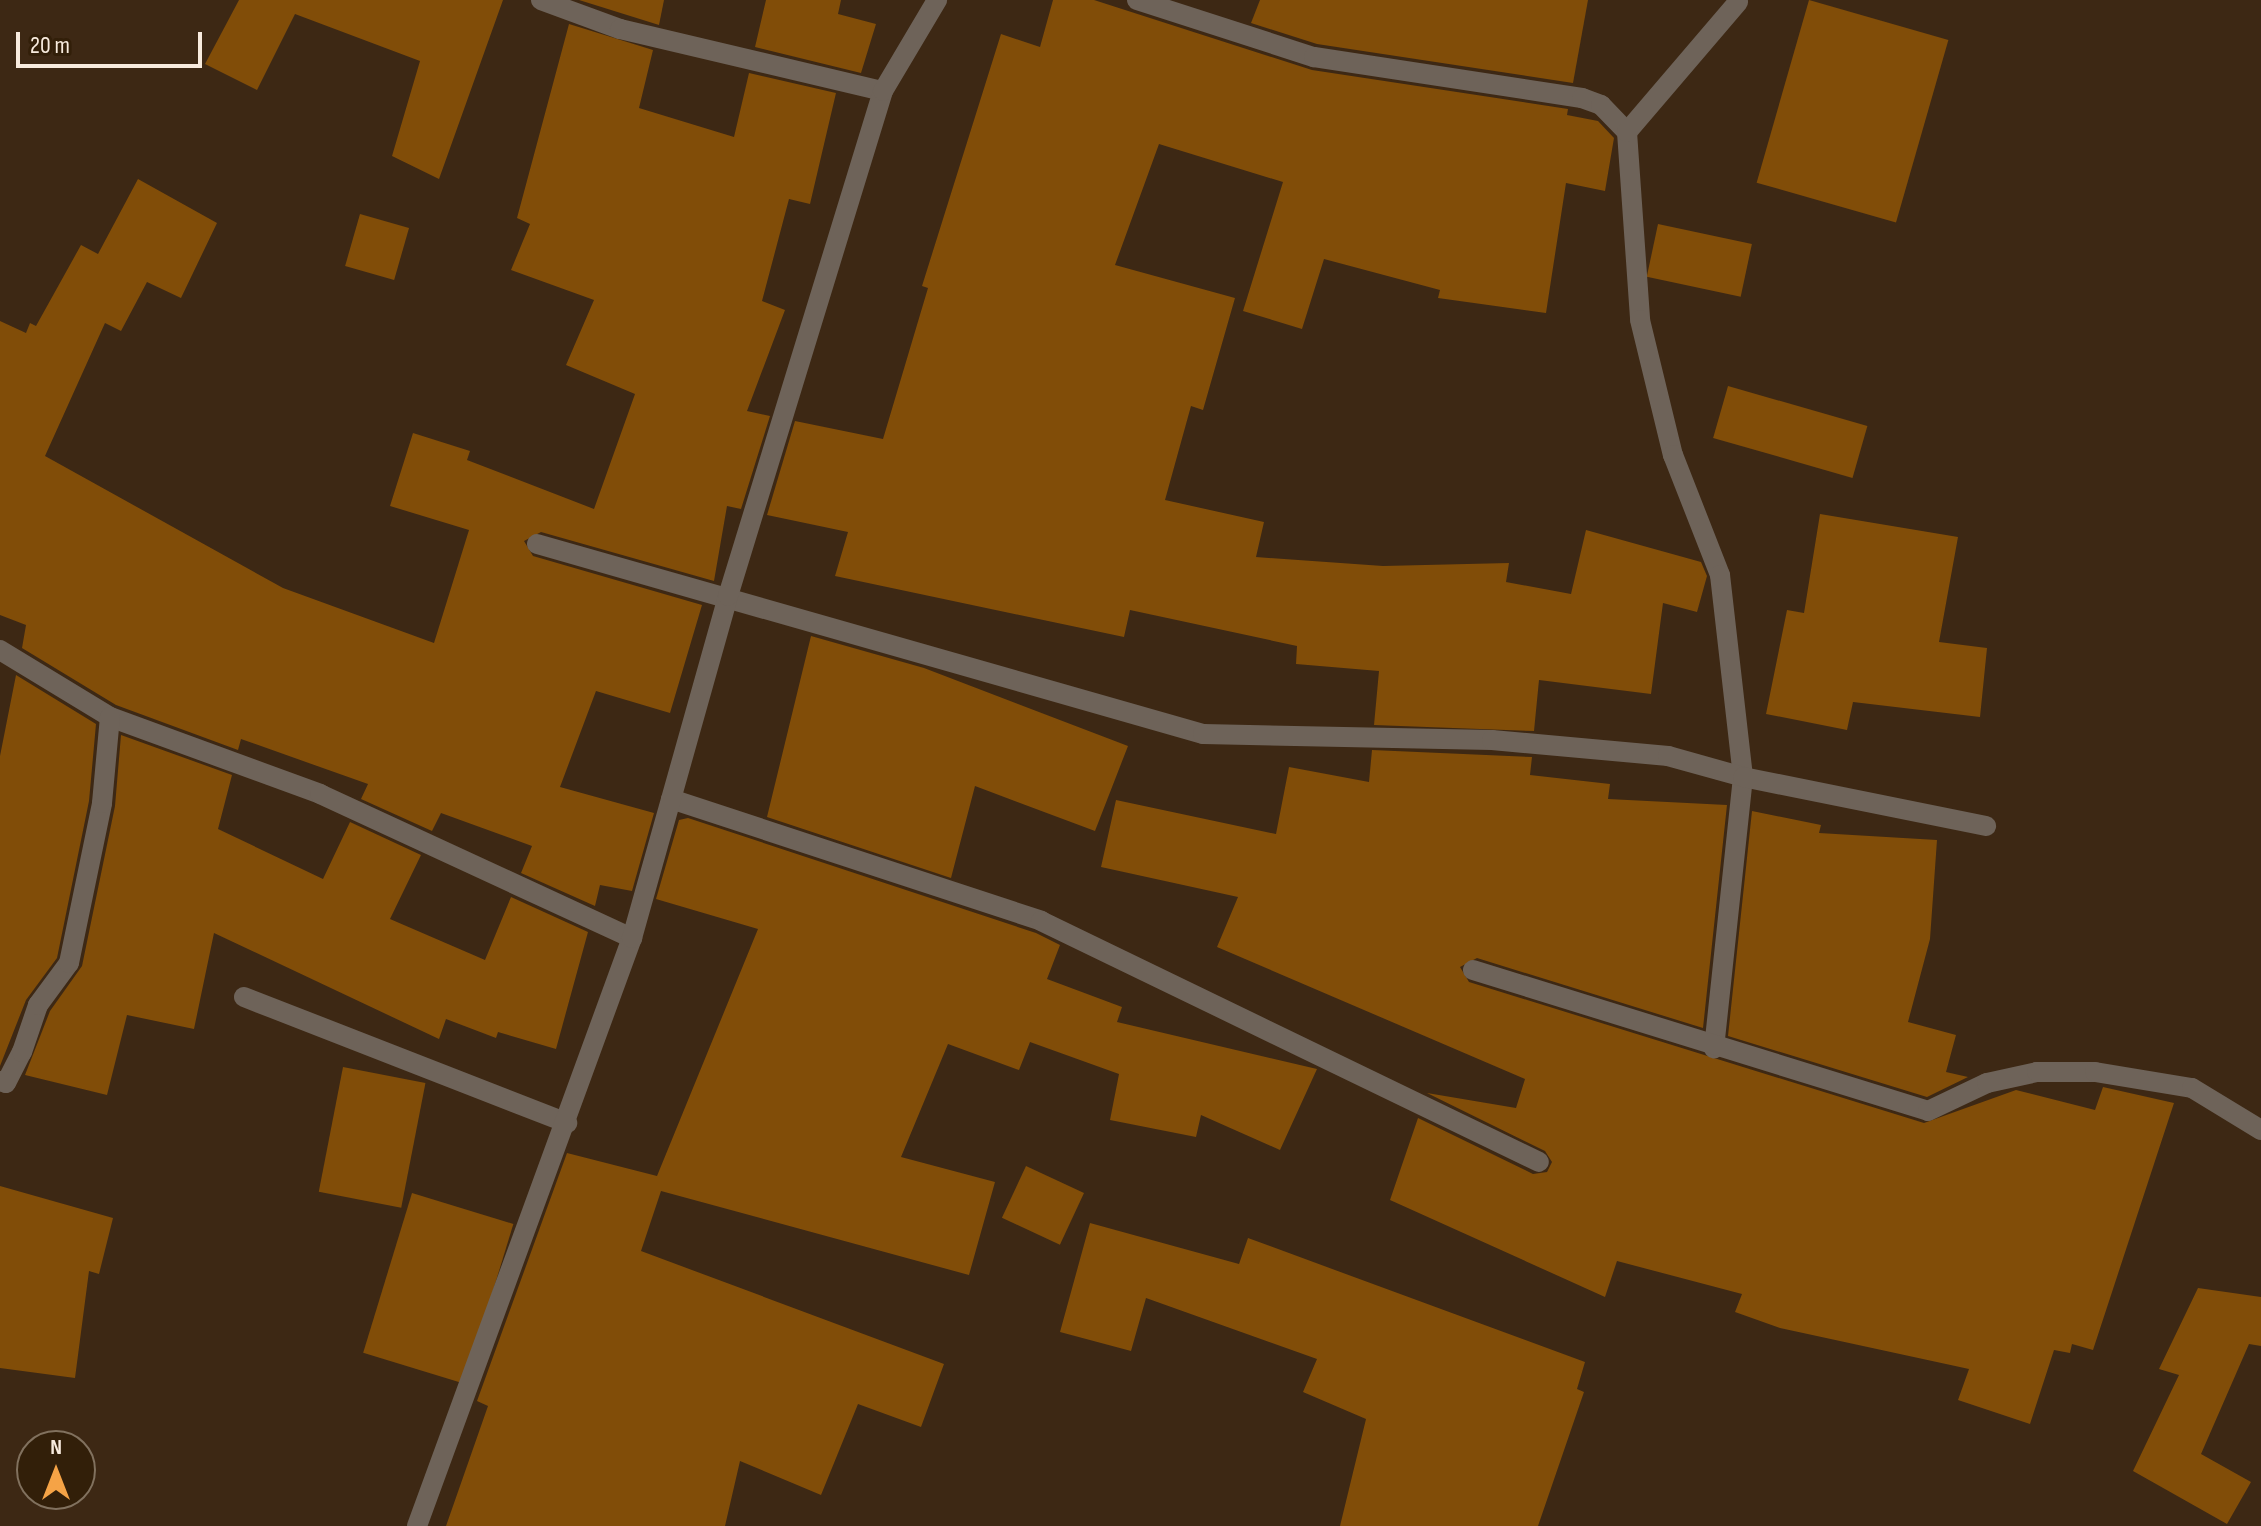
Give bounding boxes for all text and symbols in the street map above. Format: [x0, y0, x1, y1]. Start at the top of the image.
scale bar [20, 16, 206, 66]
text: 20 m [30, 31, 70, 60]
north arrow [16, 1430, 96, 1510]
text: N [50, 1434, 62, 1461]

